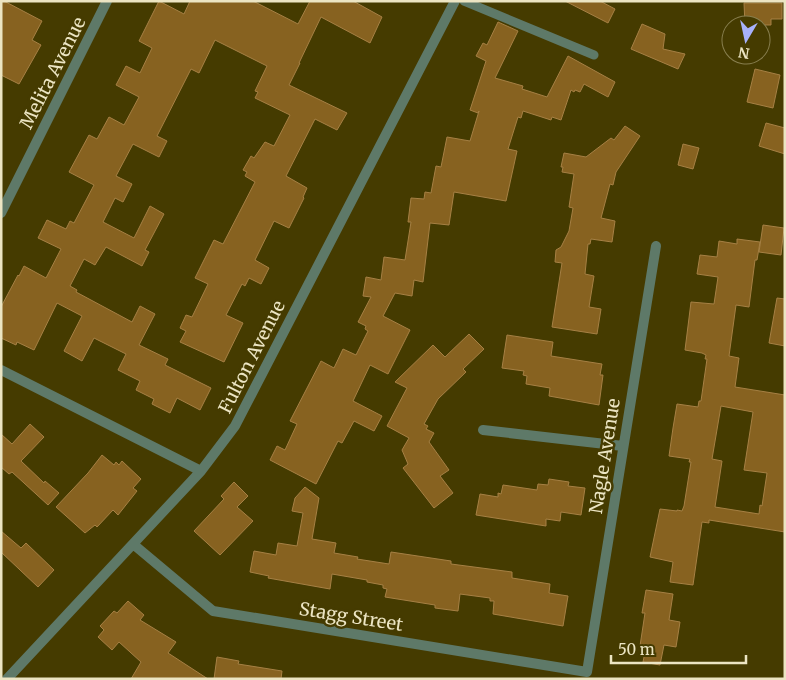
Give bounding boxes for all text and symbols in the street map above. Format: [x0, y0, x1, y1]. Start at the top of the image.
street label: Melita Avenue [15, 13, 91, 133]
north arrow [721, 15, 771, 65]
text: N [737, 43, 751, 63]
street label: Fulton Avenue [213, 296, 290, 417]
street label: Nagle Avenue [584, 397, 625, 515]
street label: Stagg Street [297, 597, 405, 636]
scale bar [611, 632, 746, 664]
text: 50 m [618, 640, 655, 659]

